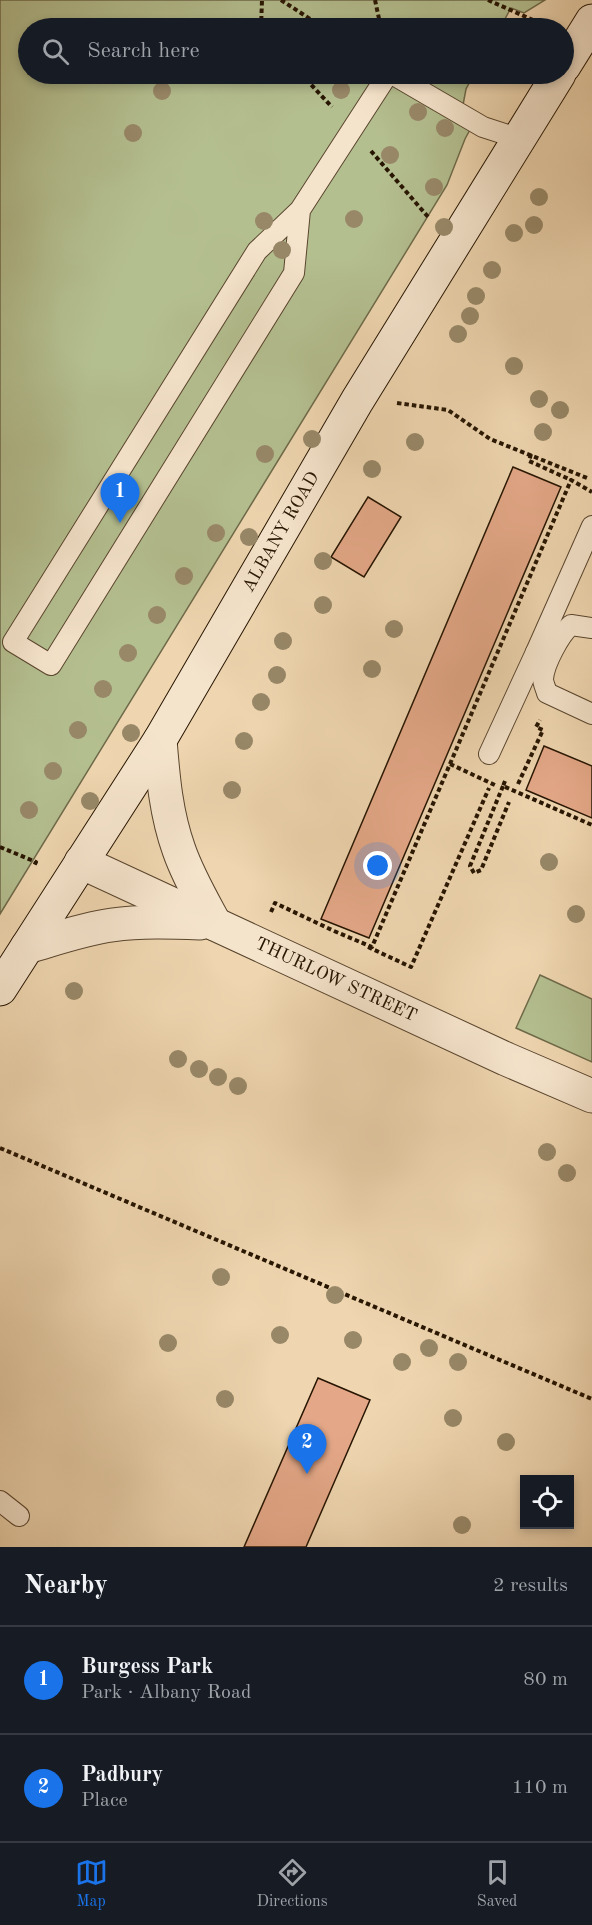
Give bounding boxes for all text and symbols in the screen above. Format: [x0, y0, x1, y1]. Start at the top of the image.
search box [18, 18, 574, 84]
icon: search [39, 35, 72, 68]
text: Search here [87, 40, 200, 62]
street label: ALBANY ROAD [239, 469, 323, 595]
pin: 1 [100, 474, 140, 523]
your location [363, 851, 392, 880]
street label: THURLOW STREET [252, 935, 420, 1025]
pin: 2 [288, 1424, 326, 1474]
map controls [520, 1475, 574, 1529]
button: locate [520, 1475, 574, 1529]
text: Nearby [24, 1573, 108, 1599]
text: 2 results [493, 1576, 568, 1596]
text: Burgess Park [81, 1656, 213, 1678]
text: 1 [38, 1670, 49, 1690]
text: 80 m [523, 1670, 568, 1690]
text: Park · Albany Road [81, 1683, 251, 1703]
text: Padbury [81, 1764, 163, 1786]
text: 2 [38, 1778, 49, 1798]
text: 110 m [512, 1778, 568, 1798]
text: Place [81, 1791, 128, 1811]
tab: Map [75, 1856, 108, 1912]
tab: Directions [257, 1856, 328, 1912]
tab: Saved [477, 1856, 517, 1912]

